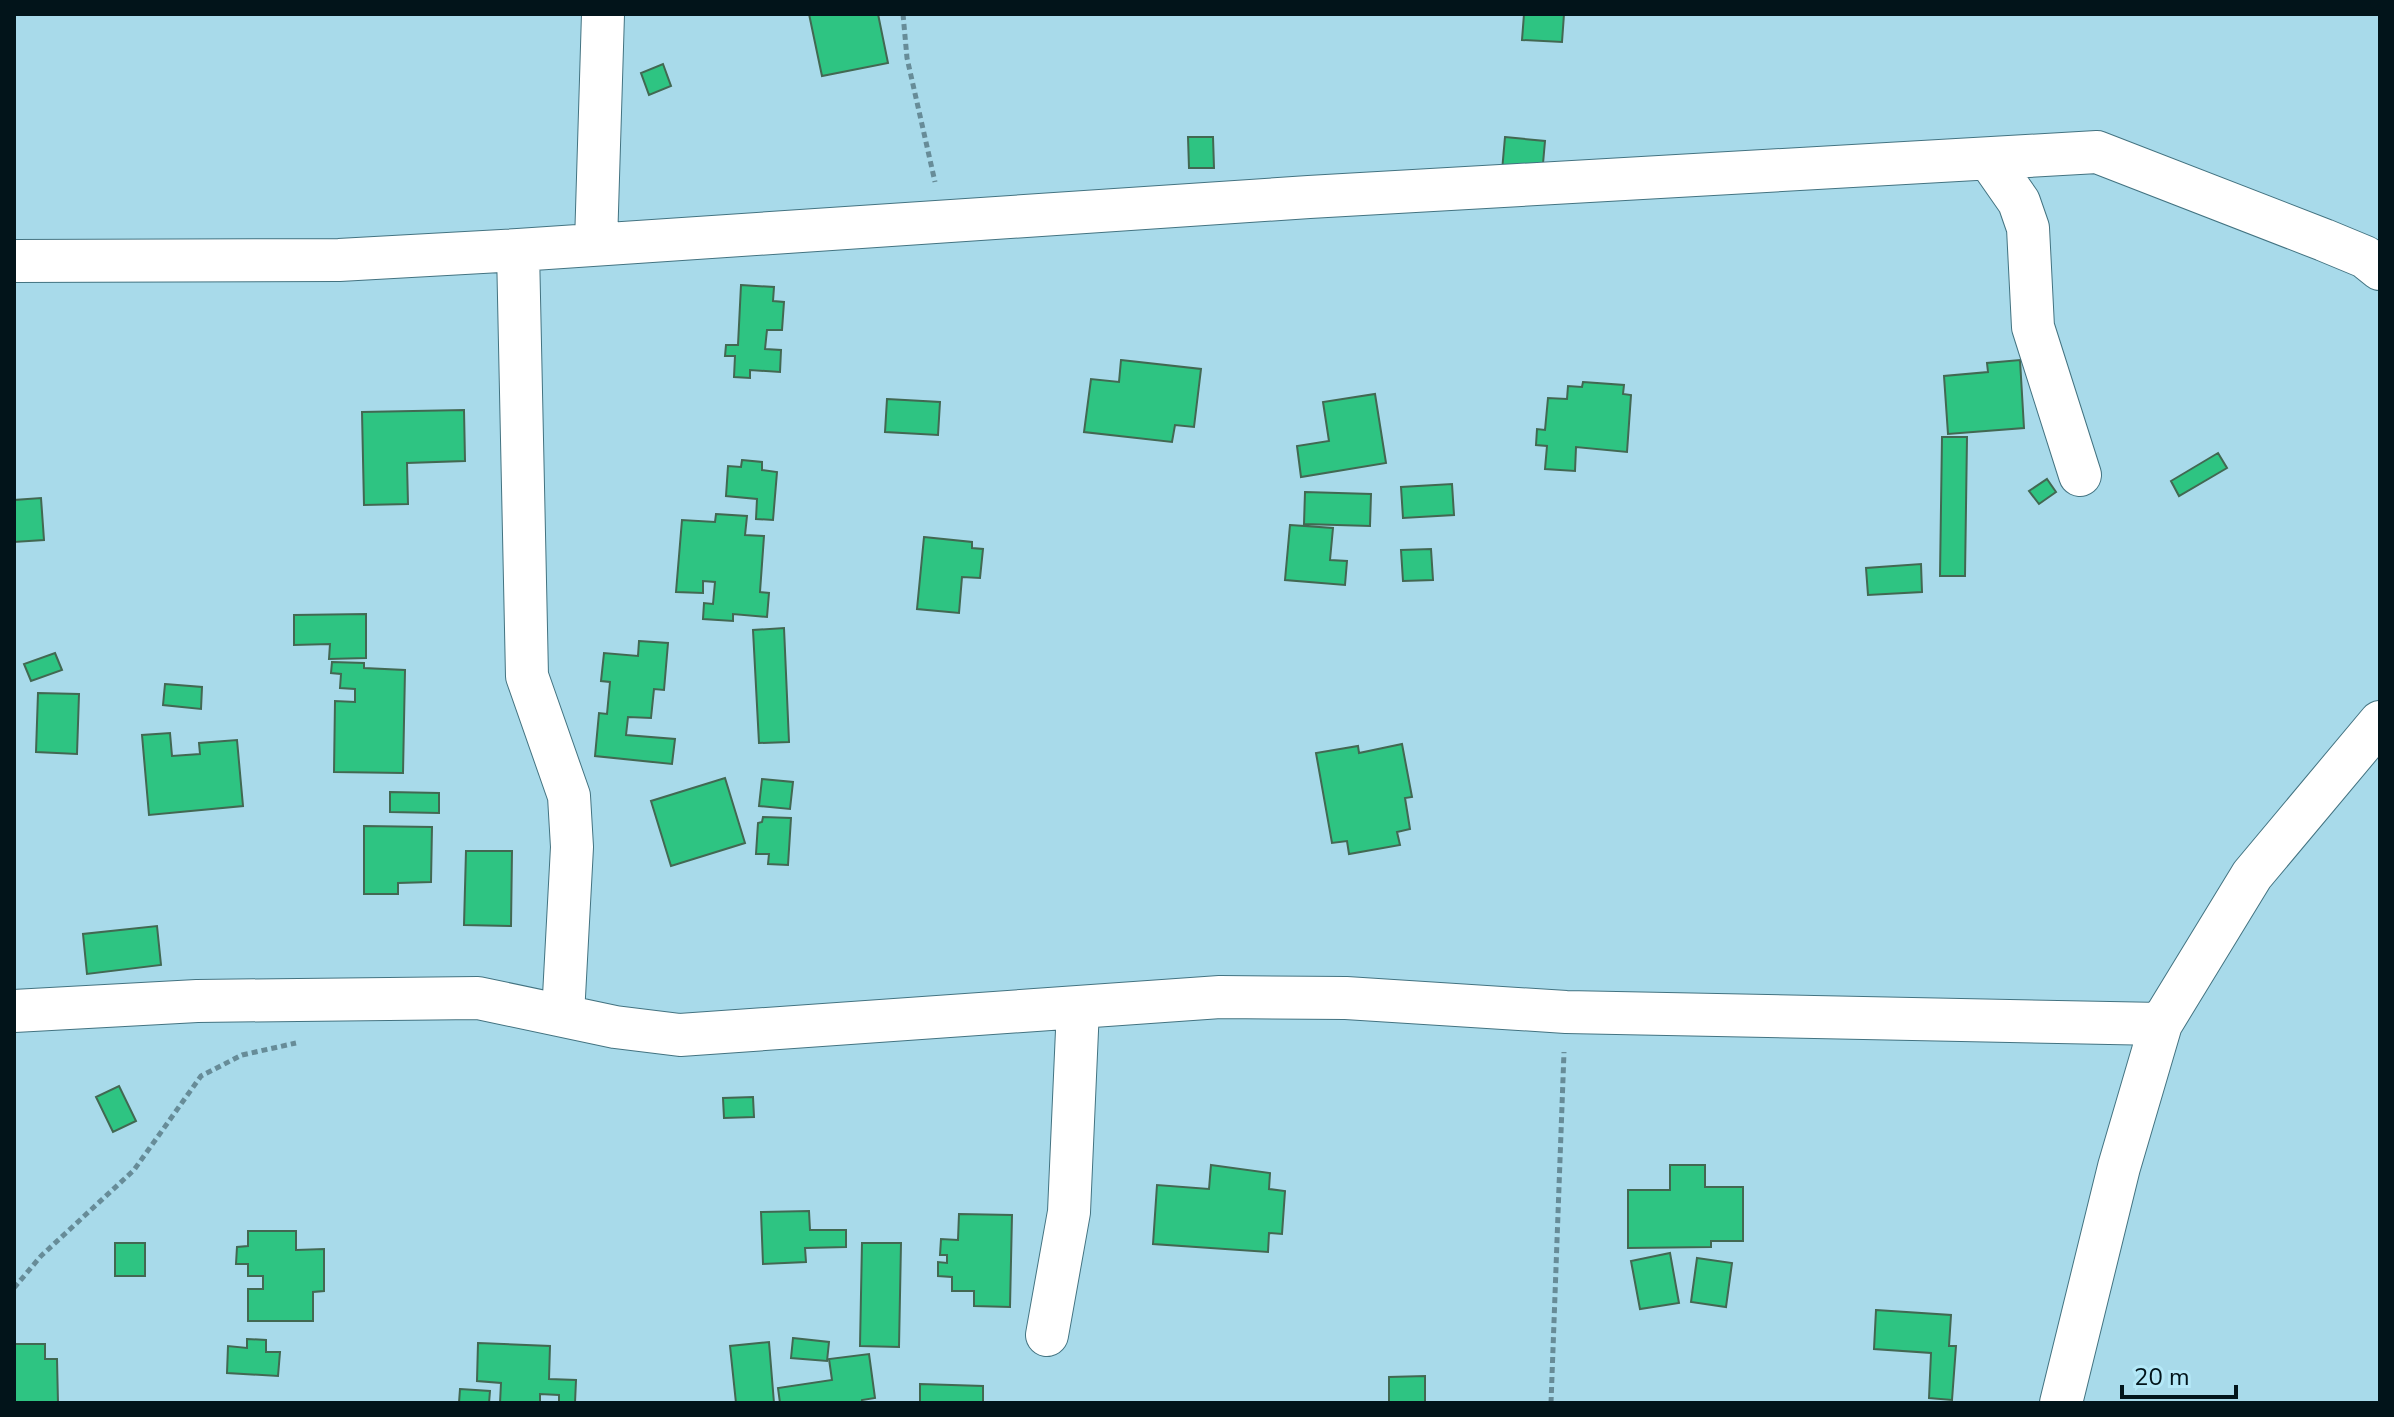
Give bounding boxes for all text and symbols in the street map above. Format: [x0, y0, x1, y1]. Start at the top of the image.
scale bar [2122, 1349, 2236, 1399]
text: 20 m [2134, 1361, 2190, 1393]

